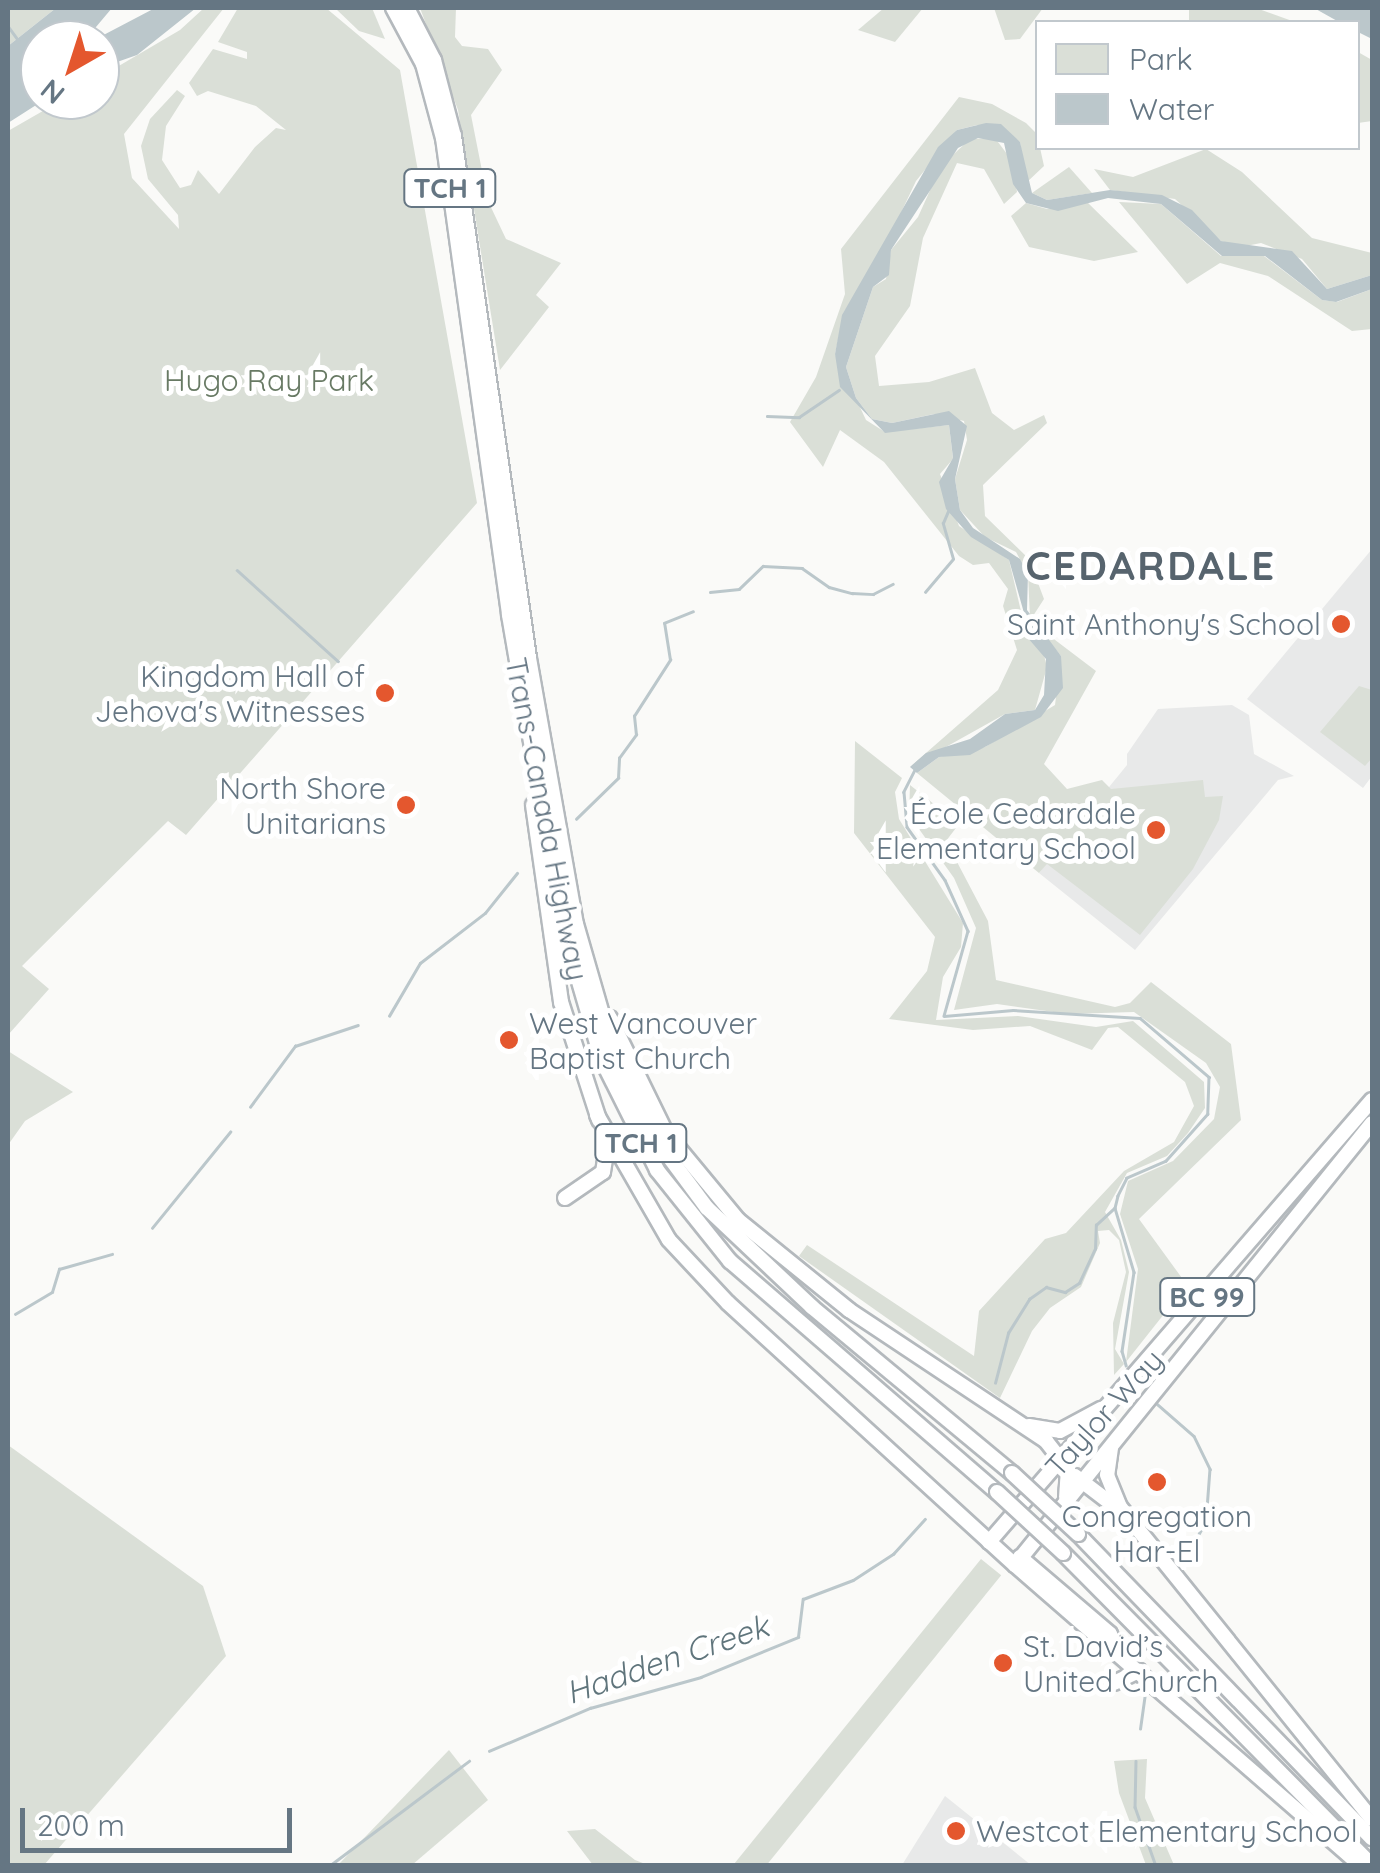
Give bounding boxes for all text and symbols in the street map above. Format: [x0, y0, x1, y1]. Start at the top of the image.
north arrow [20, 20, 120, 120]
legend [1035, 20, 1360, 150]
text: Park [1129, 40, 1193, 78]
text: N [33, 72, 71, 112]
text: Water [1129, 90, 1214, 128]
road number: TCH 1 [402, 165, 498, 211]
park label: Hugo Ray Park [164, 362, 374, 398]
district label: CEDARDALE [1025, 541, 1277, 589]
place label: Saint Anthony's School [1007, 606, 1321, 642]
marker: Saint Anthony's School [1330, 613, 1352, 635]
street label: Trans-Canada Highway [498, 654, 596, 984]
place label: Kingdom Hall of Jehova's Witnesses [95, 658, 365, 728]
marker: Kingdom Hall of Jehova's Witnesses [374, 682, 396, 704]
place label: North Shore Unitarians [219, 770, 386, 840]
marker: North Shore Unitarians [395, 794, 417, 816]
place label: École Cedardale Elementary School [876, 795, 1136, 866]
marker: École Cedardale Elementary School [1145, 819, 1167, 841]
place label: West Vancouver Baptist Church [529, 1005, 757, 1076]
marker: West Vancouver Baptist Church [498, 1029, 520, 1051]
road number: TCH 1 [594, 1120, 688, 1166]
road number: BC 99 [1157, 1274, 1257, 1320]
street label: Taylor Way [1038, 1342, 1170, 1484]
marker: Congregation Har-El [1146, 1471, 1168, 1493]
place label: Congregation Har-El [1062, 1498, 1252, 1568]
water label: Hadden Creek [560, 1606, 774, 1712]
place label: St. David’s United Church [1023, 1628, 1219, 1698]
marker: St. David’s United Church [992, 1652, 1014, 1674]
scale bar [25, 1788, 298, 1850]
text: 200 m [37, 1806, 125, 1844]
place label: Westcot Elementary School [976, 1813, 1358, 1849]
marker: Westcot Elementary School [945, 1820, 967, 1842]

